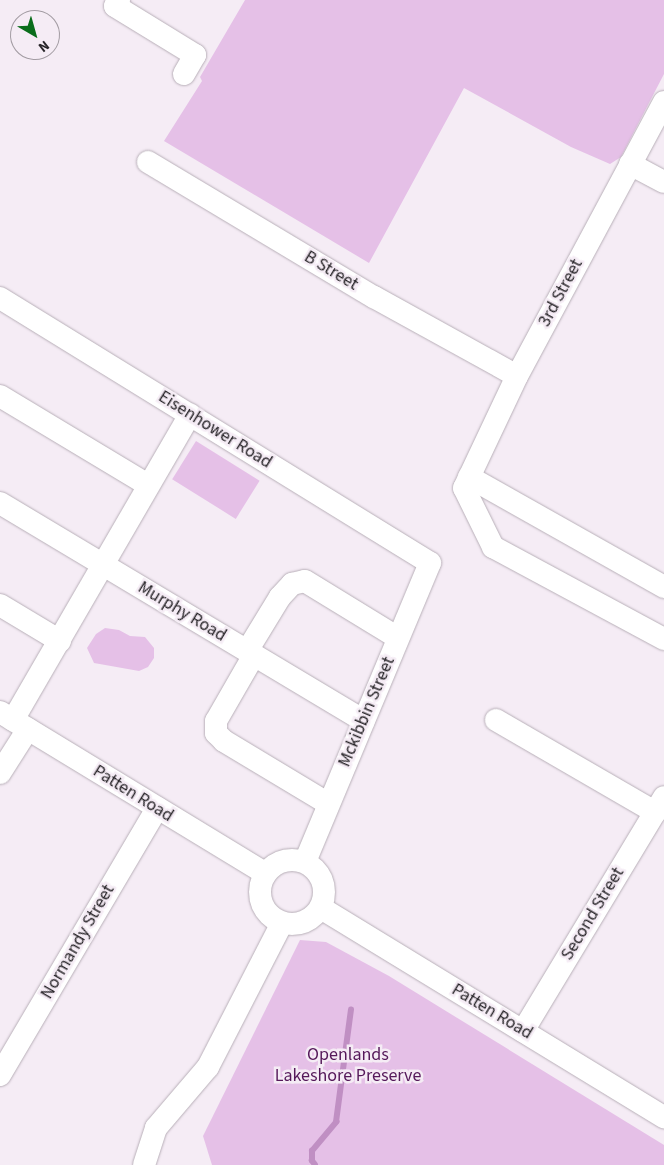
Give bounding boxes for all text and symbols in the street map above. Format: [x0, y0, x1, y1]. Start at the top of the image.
north arrow [10, 10, 60, 60]
text: N [34, 35, 53, 57]
street label: B Street [300, 246, 362, 296]
street label: 3rd Street [534, 255, 588, 331]
street label: Eisenhower Road [154, 386, 276, 474]
street label: Murphy Road [134, 577, 230, 647]
street label: Mckibbin Street [334, 654, 400, 770]
street label: Patten Road [89, 761, 177, 827]
street label: Second Street [557, 864, 629, 964]
street label: Normandy Street [37, 881, 119, 1003]
street label: Patten Road [448, 979, 536, 1045]
park label: Openlands Lakeshore Preserve [275, 1045, 421, 1088]

